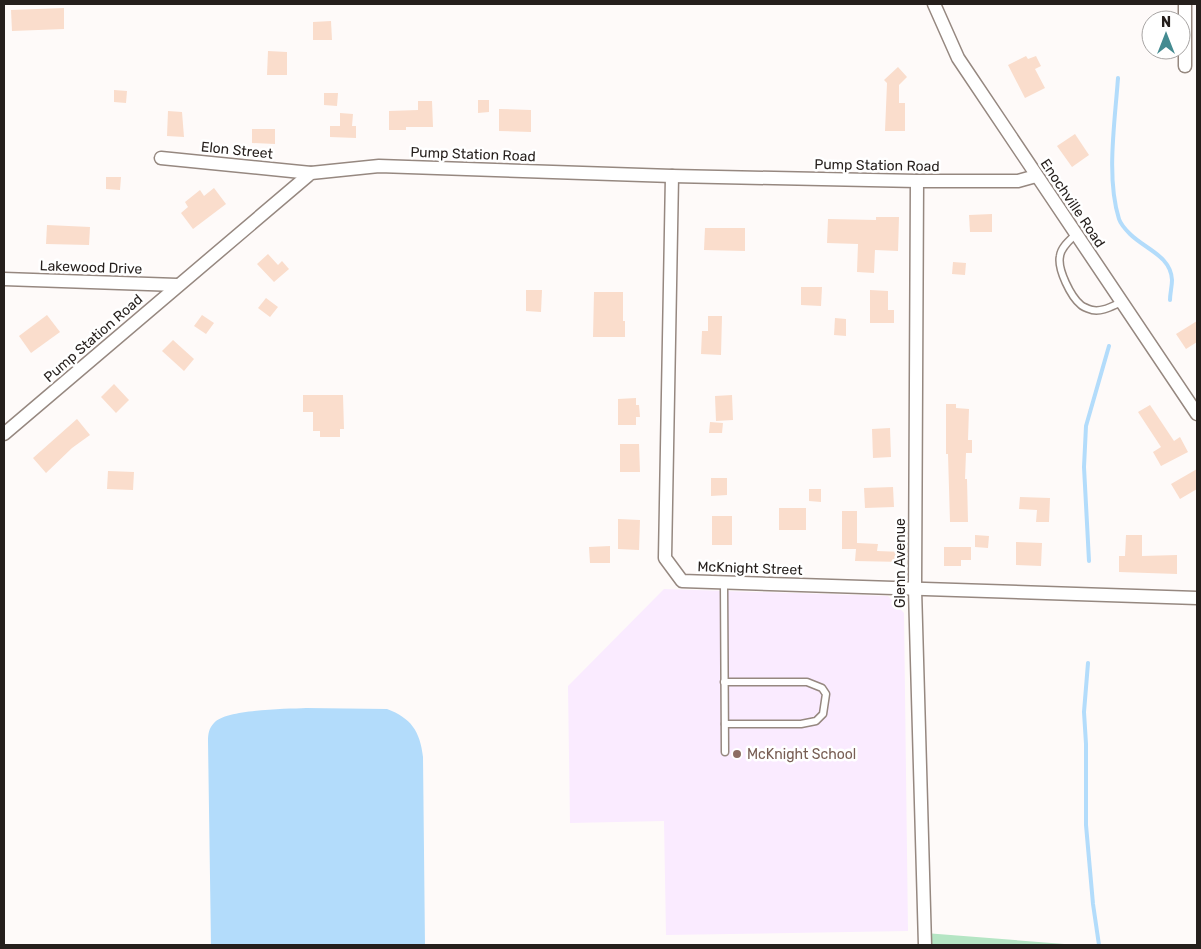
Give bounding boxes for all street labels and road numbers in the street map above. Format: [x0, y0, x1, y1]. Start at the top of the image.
street label: Elon Street [200, 138, 274, 163]
street label: Pump Station Road [410, 144, 536, 165]
street label: Pump Station Road [814, 156, 940, 175]
street label: Enochville Road [1037, 156, 1109, 251]
street label: Lakewood Drive [39, 257, 143, 278]
street label: Pump Station Road [40, 291, 146, 386]
street label: Glenn Avenue [892, 518, 909, 608]
street label: McKnight Street [697, 558, 803, 579]

